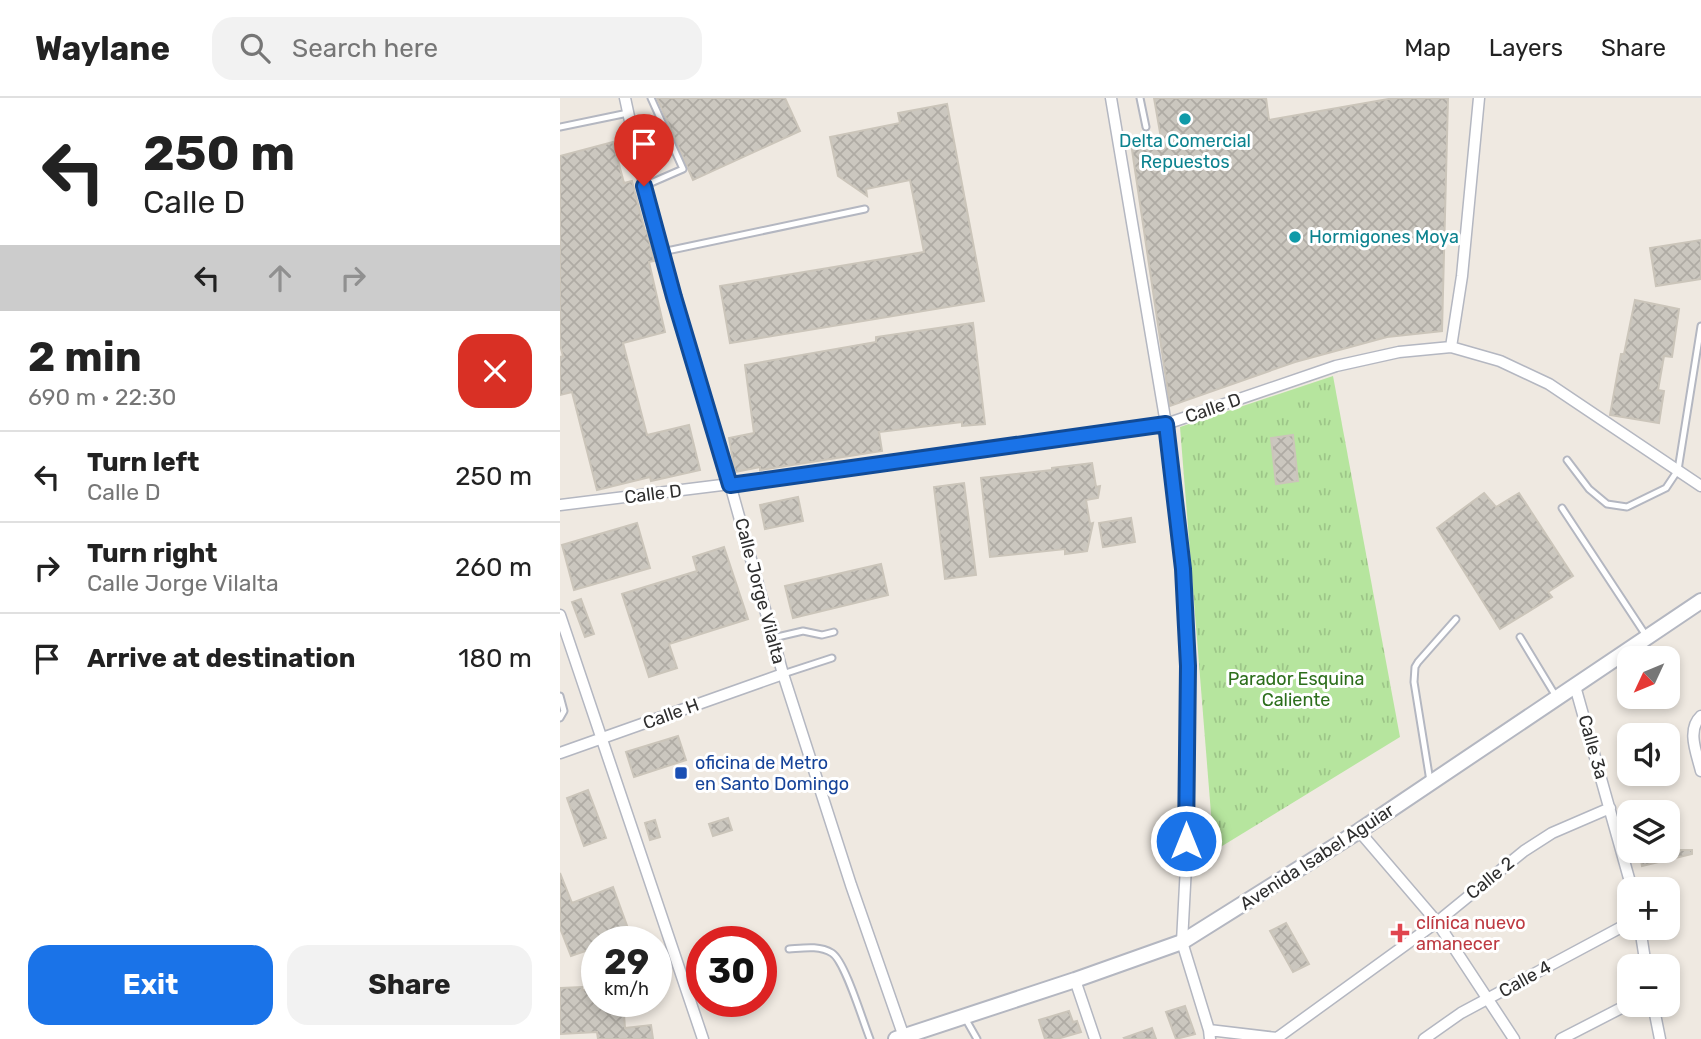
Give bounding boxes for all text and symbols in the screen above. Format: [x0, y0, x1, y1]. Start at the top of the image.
search box [212, 17, 702, 80]
text: Waylane [35, 29, 170, 68]
icon: search [236, 29, 274, 67]
text: Search here [292, 33, 438, 64]
text: Map [1404, 34, 1451, 62]
text: Layers [1489, 34, 1563, 62]
text: Share [1601, 34, 1666, 62]
marker: Delta Comercial Repuestos [1177, 111, 1193, 127]
pin [614, 114, 674, 186]
text: 250 m [143, 124, 295, 182]
icon: arrive [625, 125, 663, 163]
icon: left [28, 126, 119, 217]
place label: Delta Comercial Repuestos [1119, 130, 1251, 173]
text: Calle D [143, 183, 245, 221]
place label: Hormigones Moya [1309, 226, 1459, 248]
marker: Hormigones Moya [1287, 229, 1303, 245]
icon: left [188, 259, 226, 297]
icon: ahead [261, 259, 299, 297]
icon: right [334, 259, 372, 297]
text: 2 min [28, 332, 142, 382]
button: close [458, 334, 532, 408]
text: 690 m · 22:30 [28, 383, 176, 411]
street label: Calle D [1182, 388, 1244, 428]
text: Turn left [87, 447, 199, 478]
icon: left [28, 458, 66, 496]
text: 250 m [455, 461, 532, 492]
text: Calle D [87, 478, 161, 506]
street label: Calle D [623, 480, 683, 508]
street label: Calle Jorge Vilalta [730, 516, 790, 666]
text: Turn right [87, 538, 217, 569]
icon: right [28, 549, 66, 587]
text: 260 m [455, 552, 532, 583]
text: Calle Jorge Vilalta [87, 569, 279, 597]
icon: arrive [28, 640, 66, 678]
text: Arrive at destination [87, 643, 355, 674]
text: 180 m [458, 643, 532, 674]
north arrow [1617, 646, 1680, 709]
map controls [1617, 646, 1680, 1017]
park label: Parador Esquina Caliente [1228, 668, 1364, 711]
street label: Calle H [640, 694, 702, 734]
street label: Calle 3a [1573, 712, 1613, 782]
button: sound [1617, 723, 1680, 786]
place label: oficina de Metro en Santo Domingo [695, 752, 849, 795]
marker: oficina de Metro en Santo Domingo [673, 765, 689, 781]
street label: Avenida Isabel Aguiar [1236, 799, 1398, 915]
button: layers [1617, 800, 1680, 863]
position arrow [1149, 804, 1223, 878]
street label: Calle 2 [1461, 852, 1519, 904]
button: + [1617, 877, 1680, 940]
place label: clínica nuevo amanecer [1416, 912, 1526, 955]
marker: clínica nuevo amanecer [1390, 923, 1410, 943]
speed limit sign: 30 [686, 926, 777, 1017]
text: 29 [604, 941, 649, 983]
button: Exit [28, 945, 273, 1025]
button: Share [287, 945, 532, 1025]
button: − [1617, 954, 1680, 1017]
street label: Calle 4 [1495, 956, 1555, 1002]
text: km/h [604, 978, 649, 1000]

